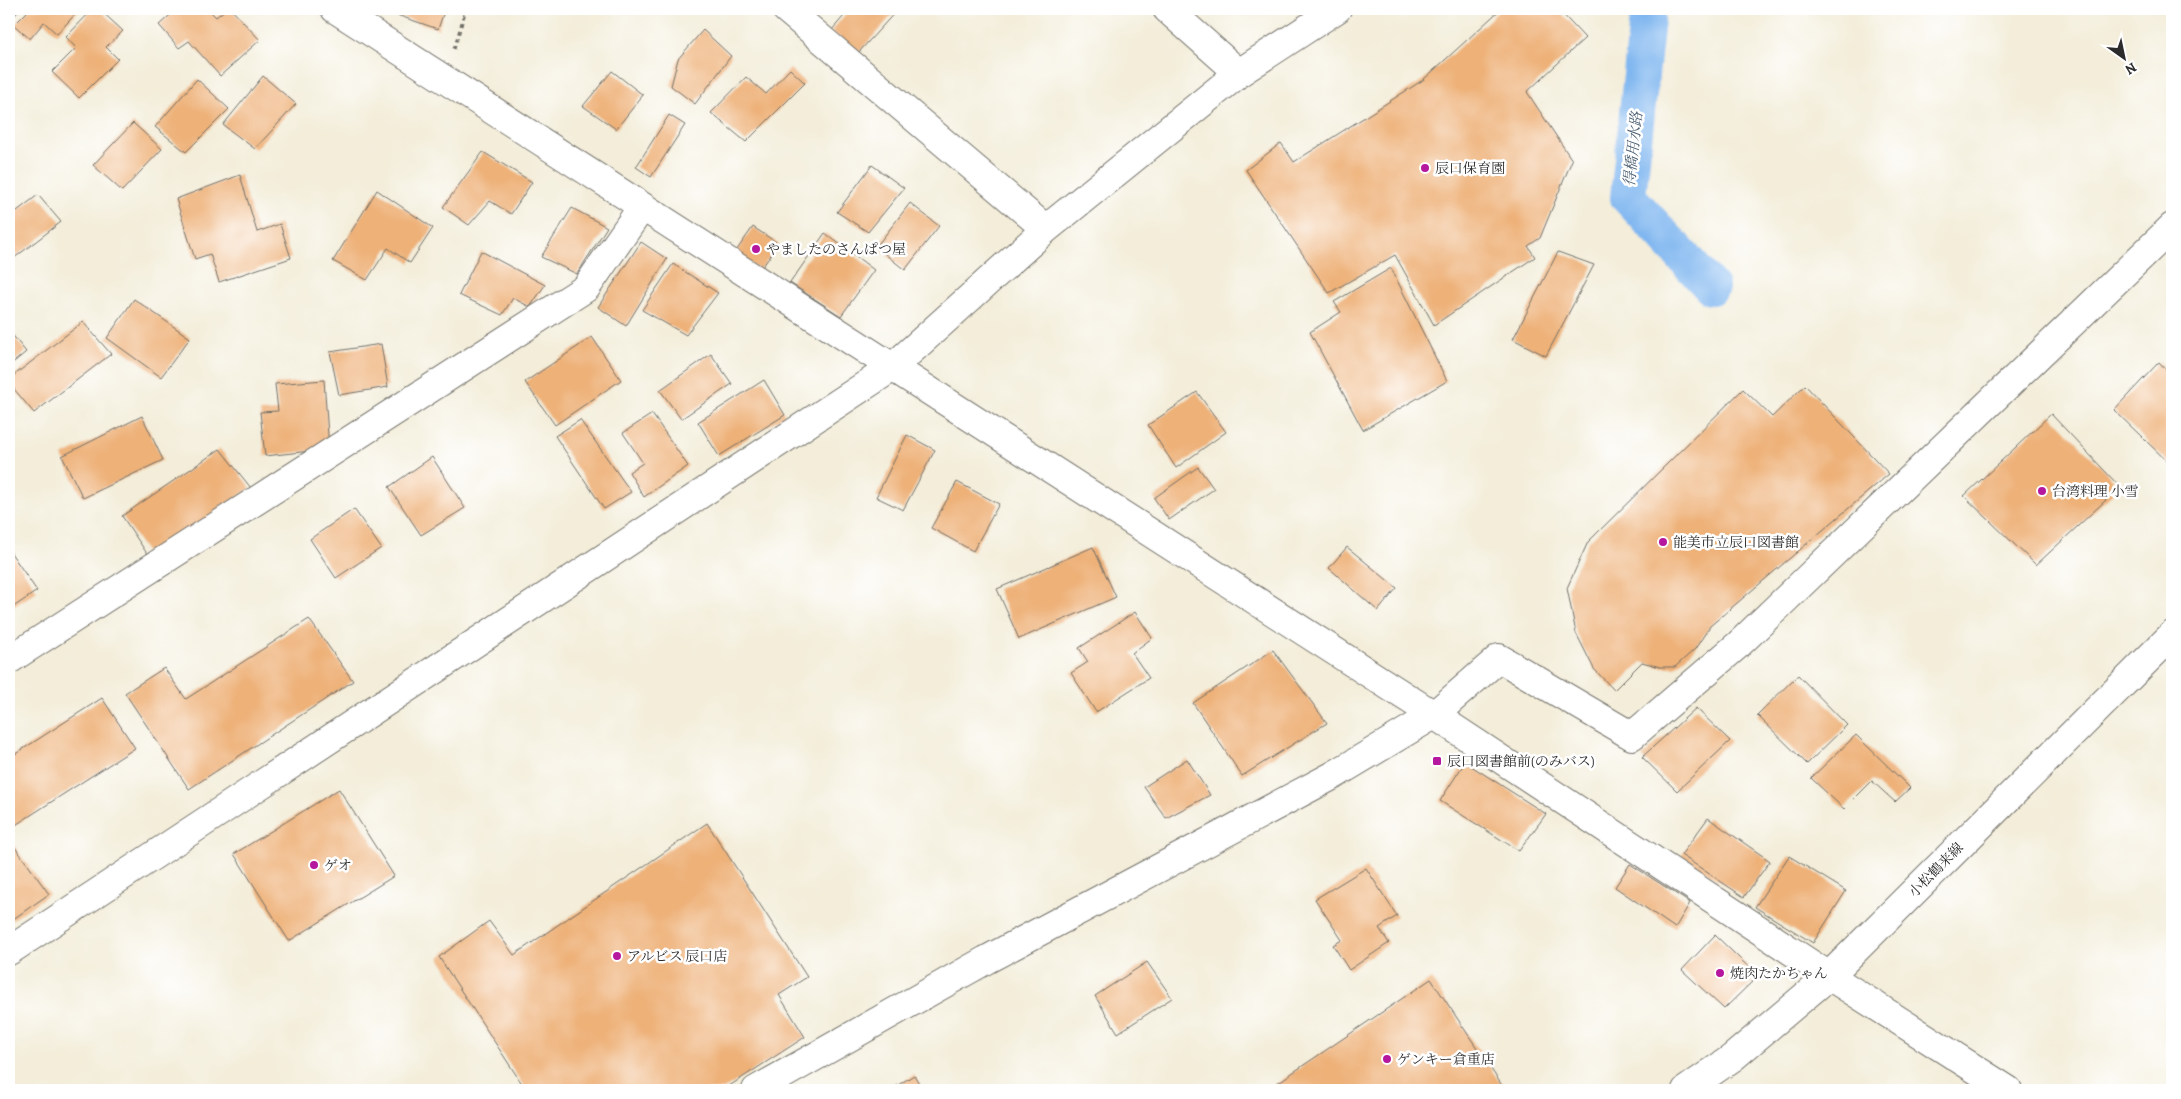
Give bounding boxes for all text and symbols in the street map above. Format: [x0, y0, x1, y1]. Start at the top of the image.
north arrow [2098, 32, 2148, 82]
text: N [2121, 58, 2140, 79]
water label: 得橋用水路 [1619, 110, 1647, 187]
place label: 辰口保育園 [1435, 159, 1505, 178]
marker: 辰口保育園 [1419, 162, 1431, 174]
place label: やましたのさんぱつ屋 [766, 240, 906, 259]
marker: やましたのさんぱつ屋 [750, 243, 762, 255]
place label: 台湾料理 小雪 [2052, 482, 2139, 501]
marker: 台湾料理 小雪 [2036, 485, 2048, 497]
place label: 能美市立辰口図書館 [1673, 533, 1799, 552]
marker: 能美市立辰口図書館 [1657, 536, 1669, 548]
place label: 辰口図書館前(のみバス) [1447, 752, 1595, 771]
marker: 辰口図書館前(のみバス) [1431, 755, 1443, 767]
street label: 小松鶴来線 [1905, 839, 1967, 901]
place label: ゲオ [324, 856, 352, 875]
marker: ゲオ [308, 859, 320, 871]
place label: アルビス 辰口店 [627, 947, 727, 966]
marker: アルビス 辰口店 [611, 950, 623, 962]
place label: 焼肉たかちゃん [1730, 964, 1828, 983]
marker: 焼肉たかちゃん [1714, 967, 1726, 979]
place label: ゲンキー倉重店 [1397, 1050, 1495, 1069]
marker: ゲンキー倉重店 [1381, 1053, 1393, 1065]

